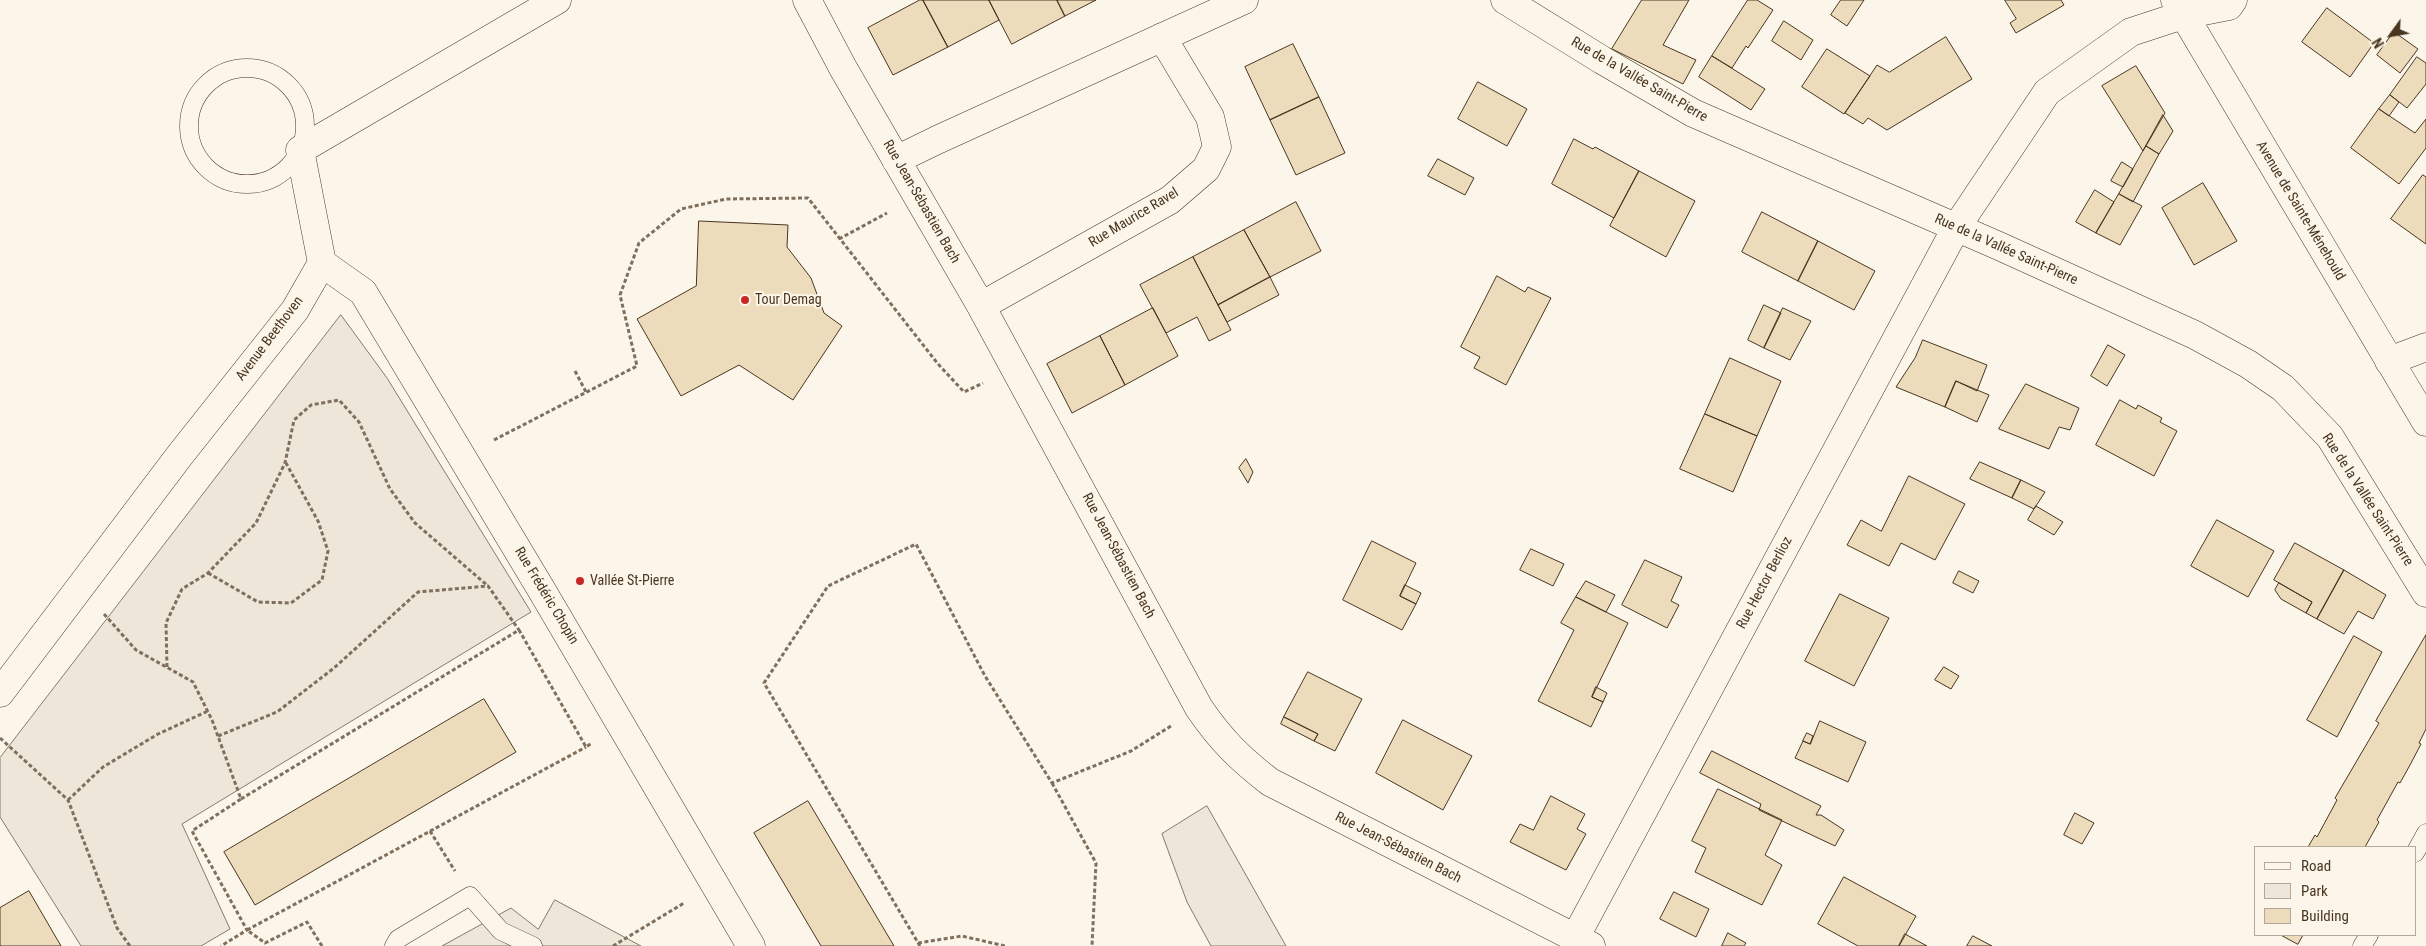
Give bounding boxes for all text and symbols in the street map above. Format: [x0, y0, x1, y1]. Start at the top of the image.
north arrow [2366, 10, 2416, 60]
street label: Rue de la Vallée Saint-Pierre [1568, 34, 1710, 126]
text: N [2369, 35, 2387, 51]
street label: Rue Jean-Sébastien Bach [879, 137, 963, 267]
street label: Avenue de Sainte-Ménehould [2252, 138, 2348, 284]
street label: Rue Maurice Ravel [1086, 185, 1182, 251]
street label: Rue de la Vallée Saint-Pierre [1932, 211, 2080, 289]
place label: Tour Demag [755, 292, 822, 308]
street label: Avenue Beethoven [233, 293, 307, 385]
marker: Tour Demag [739, 294, 751, 306]
street label: Rue de la Vallée Saint-Pierre [2318, 430, 2416, 570]
street label: Rue Jean-Sébastien Bach [1078, 490, 1158, 622]
street label: Rue Hector Berlioz [1734, 534, 1796, 632]
street label: Rue Frédéric Chopin [510, 544, 582, 648]
place label: Vallée St-Pierre [590, 573, 674, 589]
marker: Vallée St-Pierre [574, 575, 586, 587]
street label: Rue Jean-Sébastien Bach [1332, 809, 1464, 887]
legend [2254, 846, 2416, 936]
text: Road [2301, 857, 2331, 875]
text: Park [2301, 882, 2328, 900]
text: Building [2301, 907, 2349, 925]

